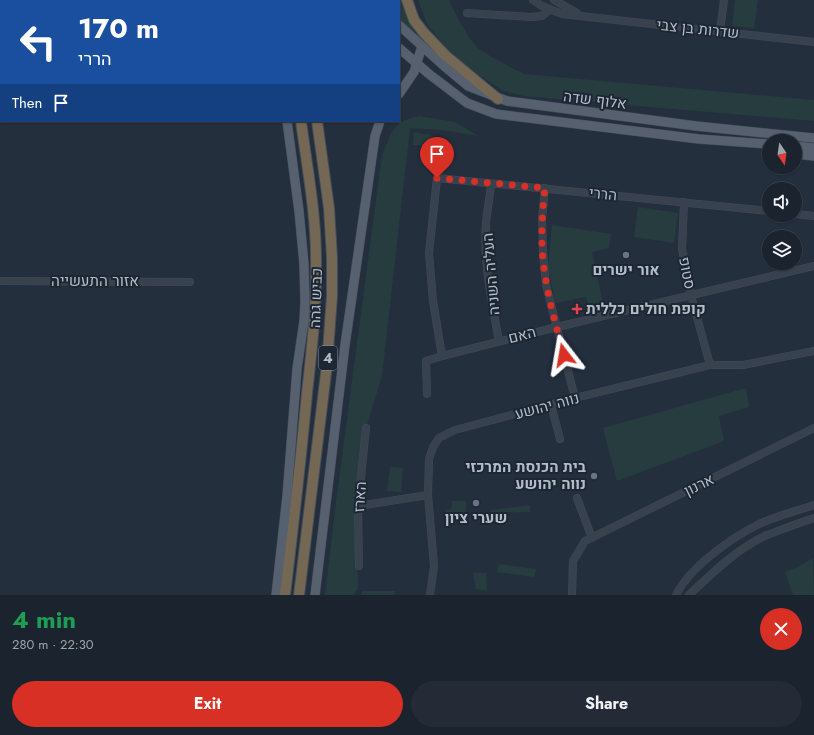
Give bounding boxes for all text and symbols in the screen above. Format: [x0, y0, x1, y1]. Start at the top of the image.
text: 170 m [78, 8, 159, 49]
street label: שדרות בן צבי [656, 14, 740, 44]
icon: left [12, 16, 64, 68]
text: הררי [78, 46, 112, 72]
street label: אלוף שדה [562, 85, 628, 115]
text: Then [12, 92, 42, 114]
icon: arrive [50, 92, 72, 114]
north arrow [762, 134, 802, 174]
map controls [762, 134, 802, 270]
pin [420, 137, 454, 178]
icon: arrive [426, 143, 448, 165]
street label: הררי [588, 182, 618, 206]
button: sound [762, 182, 802, 222]
button: layers [762, 230, 802, 270]
street label: העליה השניה [476, 232, 506, 316]
marker: אור ישרים [621, 250, 631, 260]
street label: סטופ [673, 255, 701, 291]
place label: אור ישרים [592, 259, 660, 281]
street label: כביש גהה [304, 267, 328, 329]
street label: אזור התעשייה [51, 270, 139, 292]
place label: קופת חולים כללית [586, 298, 706, 320]
marker: קופת חולים כללית [571, 303, 583, 315]
street label: האם [506, 321, 538, 349]
position arrow [543, 334, 585, 376]
road number: 4 [319, 346, 337, 370]
street label: נווה יהושע [512, 387, 582, 425]
place label: בית הכנסת המרכזי נווה יהושע [465, 456, 586, 495]
street label: ארנון [680, 468, 718, 502]
marker: בית הכנסת המרכזי נווה יהושע [589, 471, 599, 481]
street label: הארז [348, 481, 372, 513]
marker: שערי ציון [471, 498, 481, 508]
place label: שערי ציון [445, 507, 507, 529]
text: 4 min [12, 602, 76, 637]
button: close [760, 608, 802, 650]
text: 280 m · 22:30 [12, 635, 94, 654]
button: Exit [12, 681, 403, 727]
button: Share [411, 681, 802, 727]

